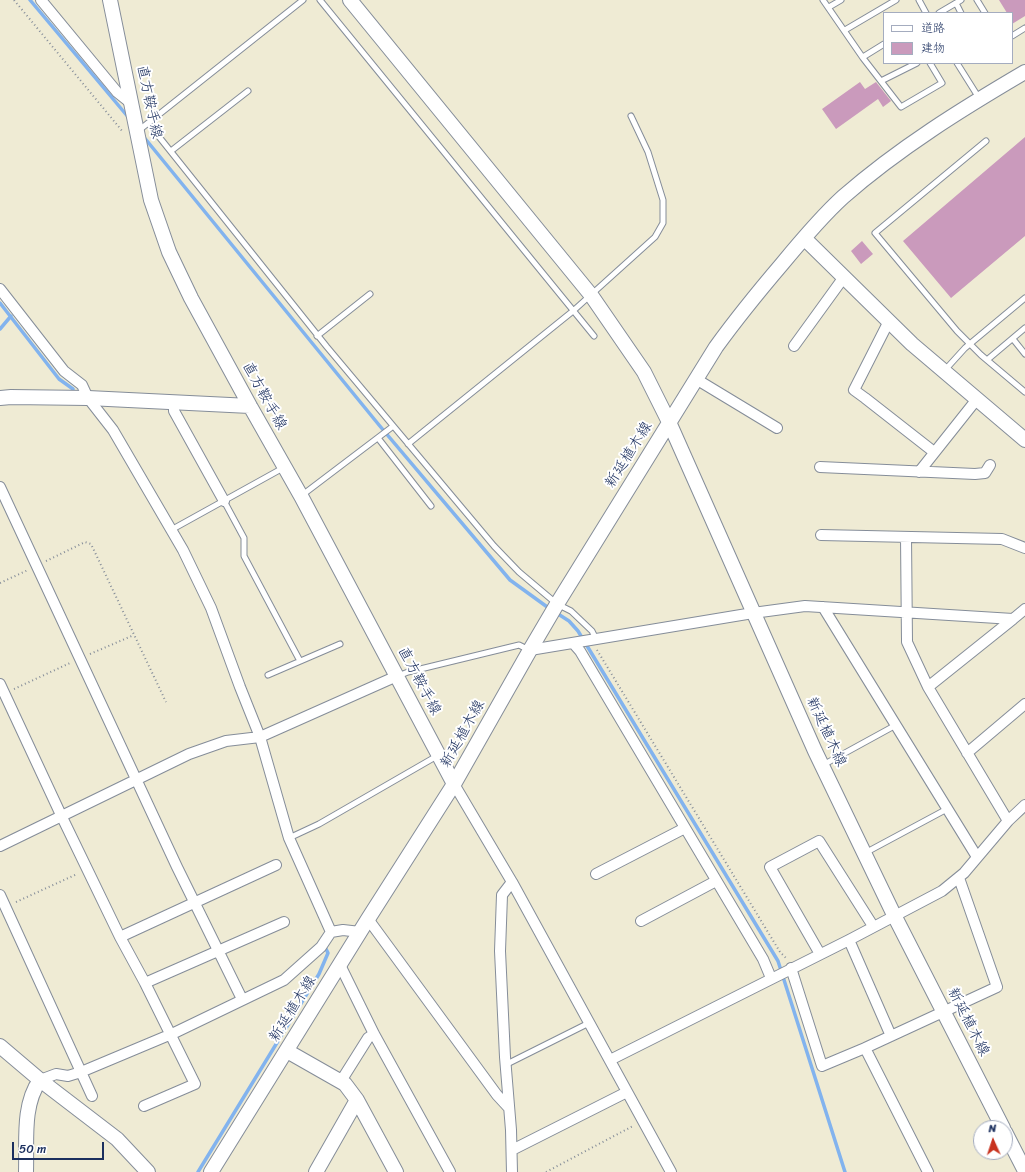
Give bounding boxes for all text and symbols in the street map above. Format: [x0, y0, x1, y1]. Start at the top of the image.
legend [883, 12, 1013, 64]
text: 道路 [921, 17, 945, 39]
text: 建物 [921, 37, 945, 59]
street label: 直方鞍手線 [132, 63, 166, 141]
street label: 直方鞍手線 [238, 359, 290, 433]
street label: 新延植木線 [601, 418, 657, 492]
street label: 直方鞍手線 [393, 644, 445, 718]
street label: 新延植木線 [802, 694, 850, 770]
street label: 新延植木線 [437, 697, 489, 771]
street label: 新延植木線 [265, 972, 321, 1046]
street label: 新延植木線 [943, 985, 993, 1059]
text: N [988, 1119, 997, 1138]
north arrow [973, 1120, 1013, 1160]
scale bar [14, 1134, 106, 1160]
text: 50 m [19, 1138, 46, 1160]

